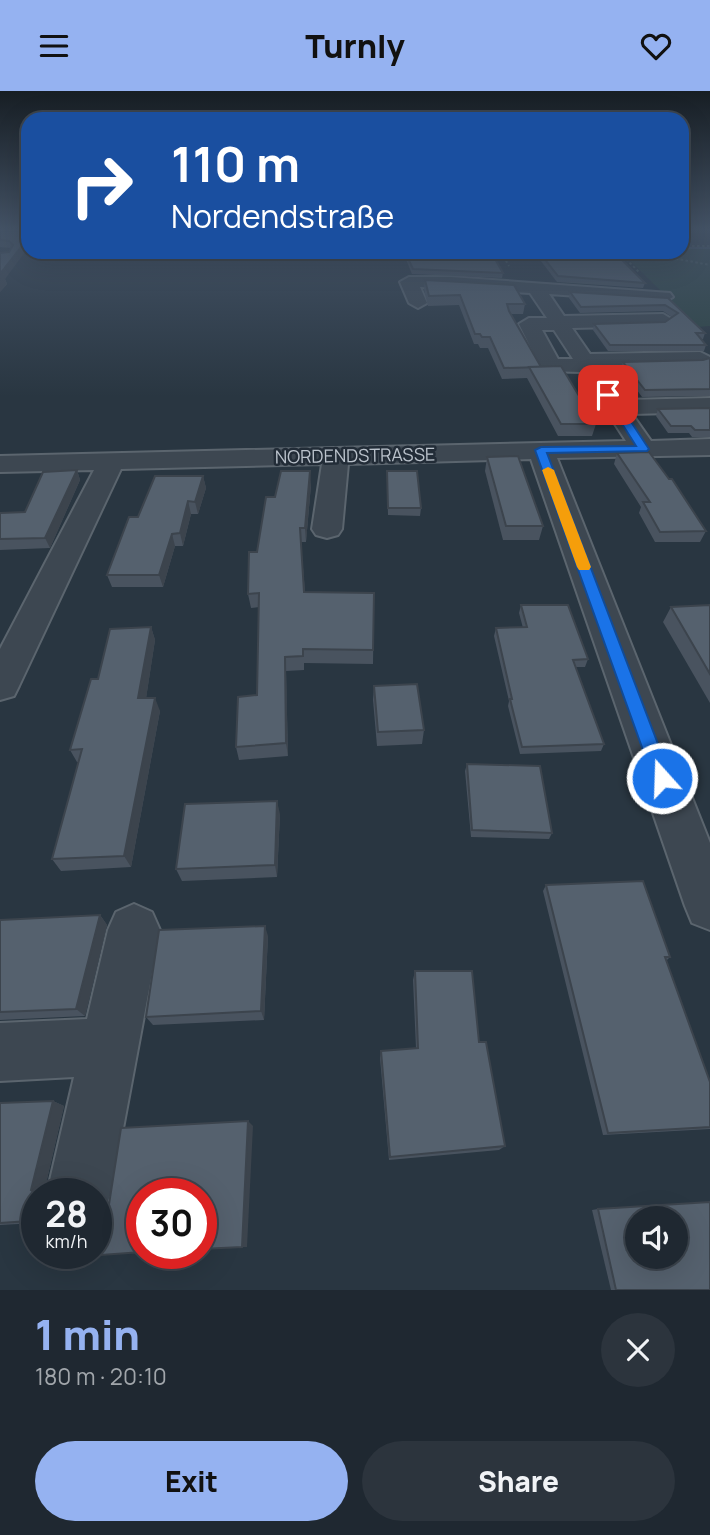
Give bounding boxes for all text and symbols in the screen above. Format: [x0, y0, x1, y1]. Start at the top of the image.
text: Turnly [305, 24, 405, 68]
icon: menu [35, 27, 73, 65]
icon: heart [637, 27, 675, 65]
text: 110 m [171, 130, 300, 197]
icon: right [56, 140, 147, 231]
text: Nordendstraße [171, 194, 394, 238]
pin [578, 365, 638, 425]
icon: arrive [589, 376, 627, 414]
street label: NORDENDSTRASSE [275, 442, 435, 468]
position arrow [625, 741, 699, 815]
speed limit sign: 30 [126, 1178, 217, 1269]
text: 28 [45, 1190, 88, 1238]
map controls [625, 1206, 688, 1269]
button: sound [625, 1206, 688, 1269]
text: km/h [46, 1229, 87, 1253]
text: 1 min [35, 1305, 140, 1363]
button: close [601, 1313, 675, 1387]
text: 180 m · 20:10 [35, 1360, 167, 1392]
button: Exit [35, 1441, 348, 1521]
button: Share [362, 1441, 675, 1521]

